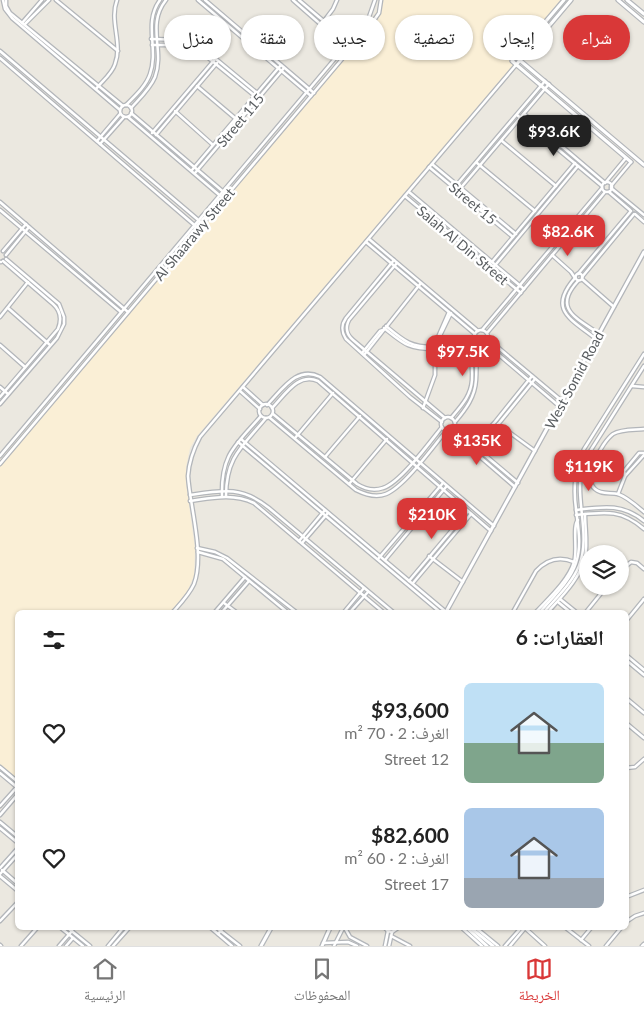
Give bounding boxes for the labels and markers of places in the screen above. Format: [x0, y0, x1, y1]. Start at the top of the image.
pin: $93.6K [513, 114, 595, 157]
pin: $82.6K [527, 214, 609, 257]
pin: $97.5K [422, 334, 504, 377]
pin: $135K [442, 424, 512, 466]
pin: $119K [554, 450, 624, 492]
pin: $210K [397, 498, 467, 540]

